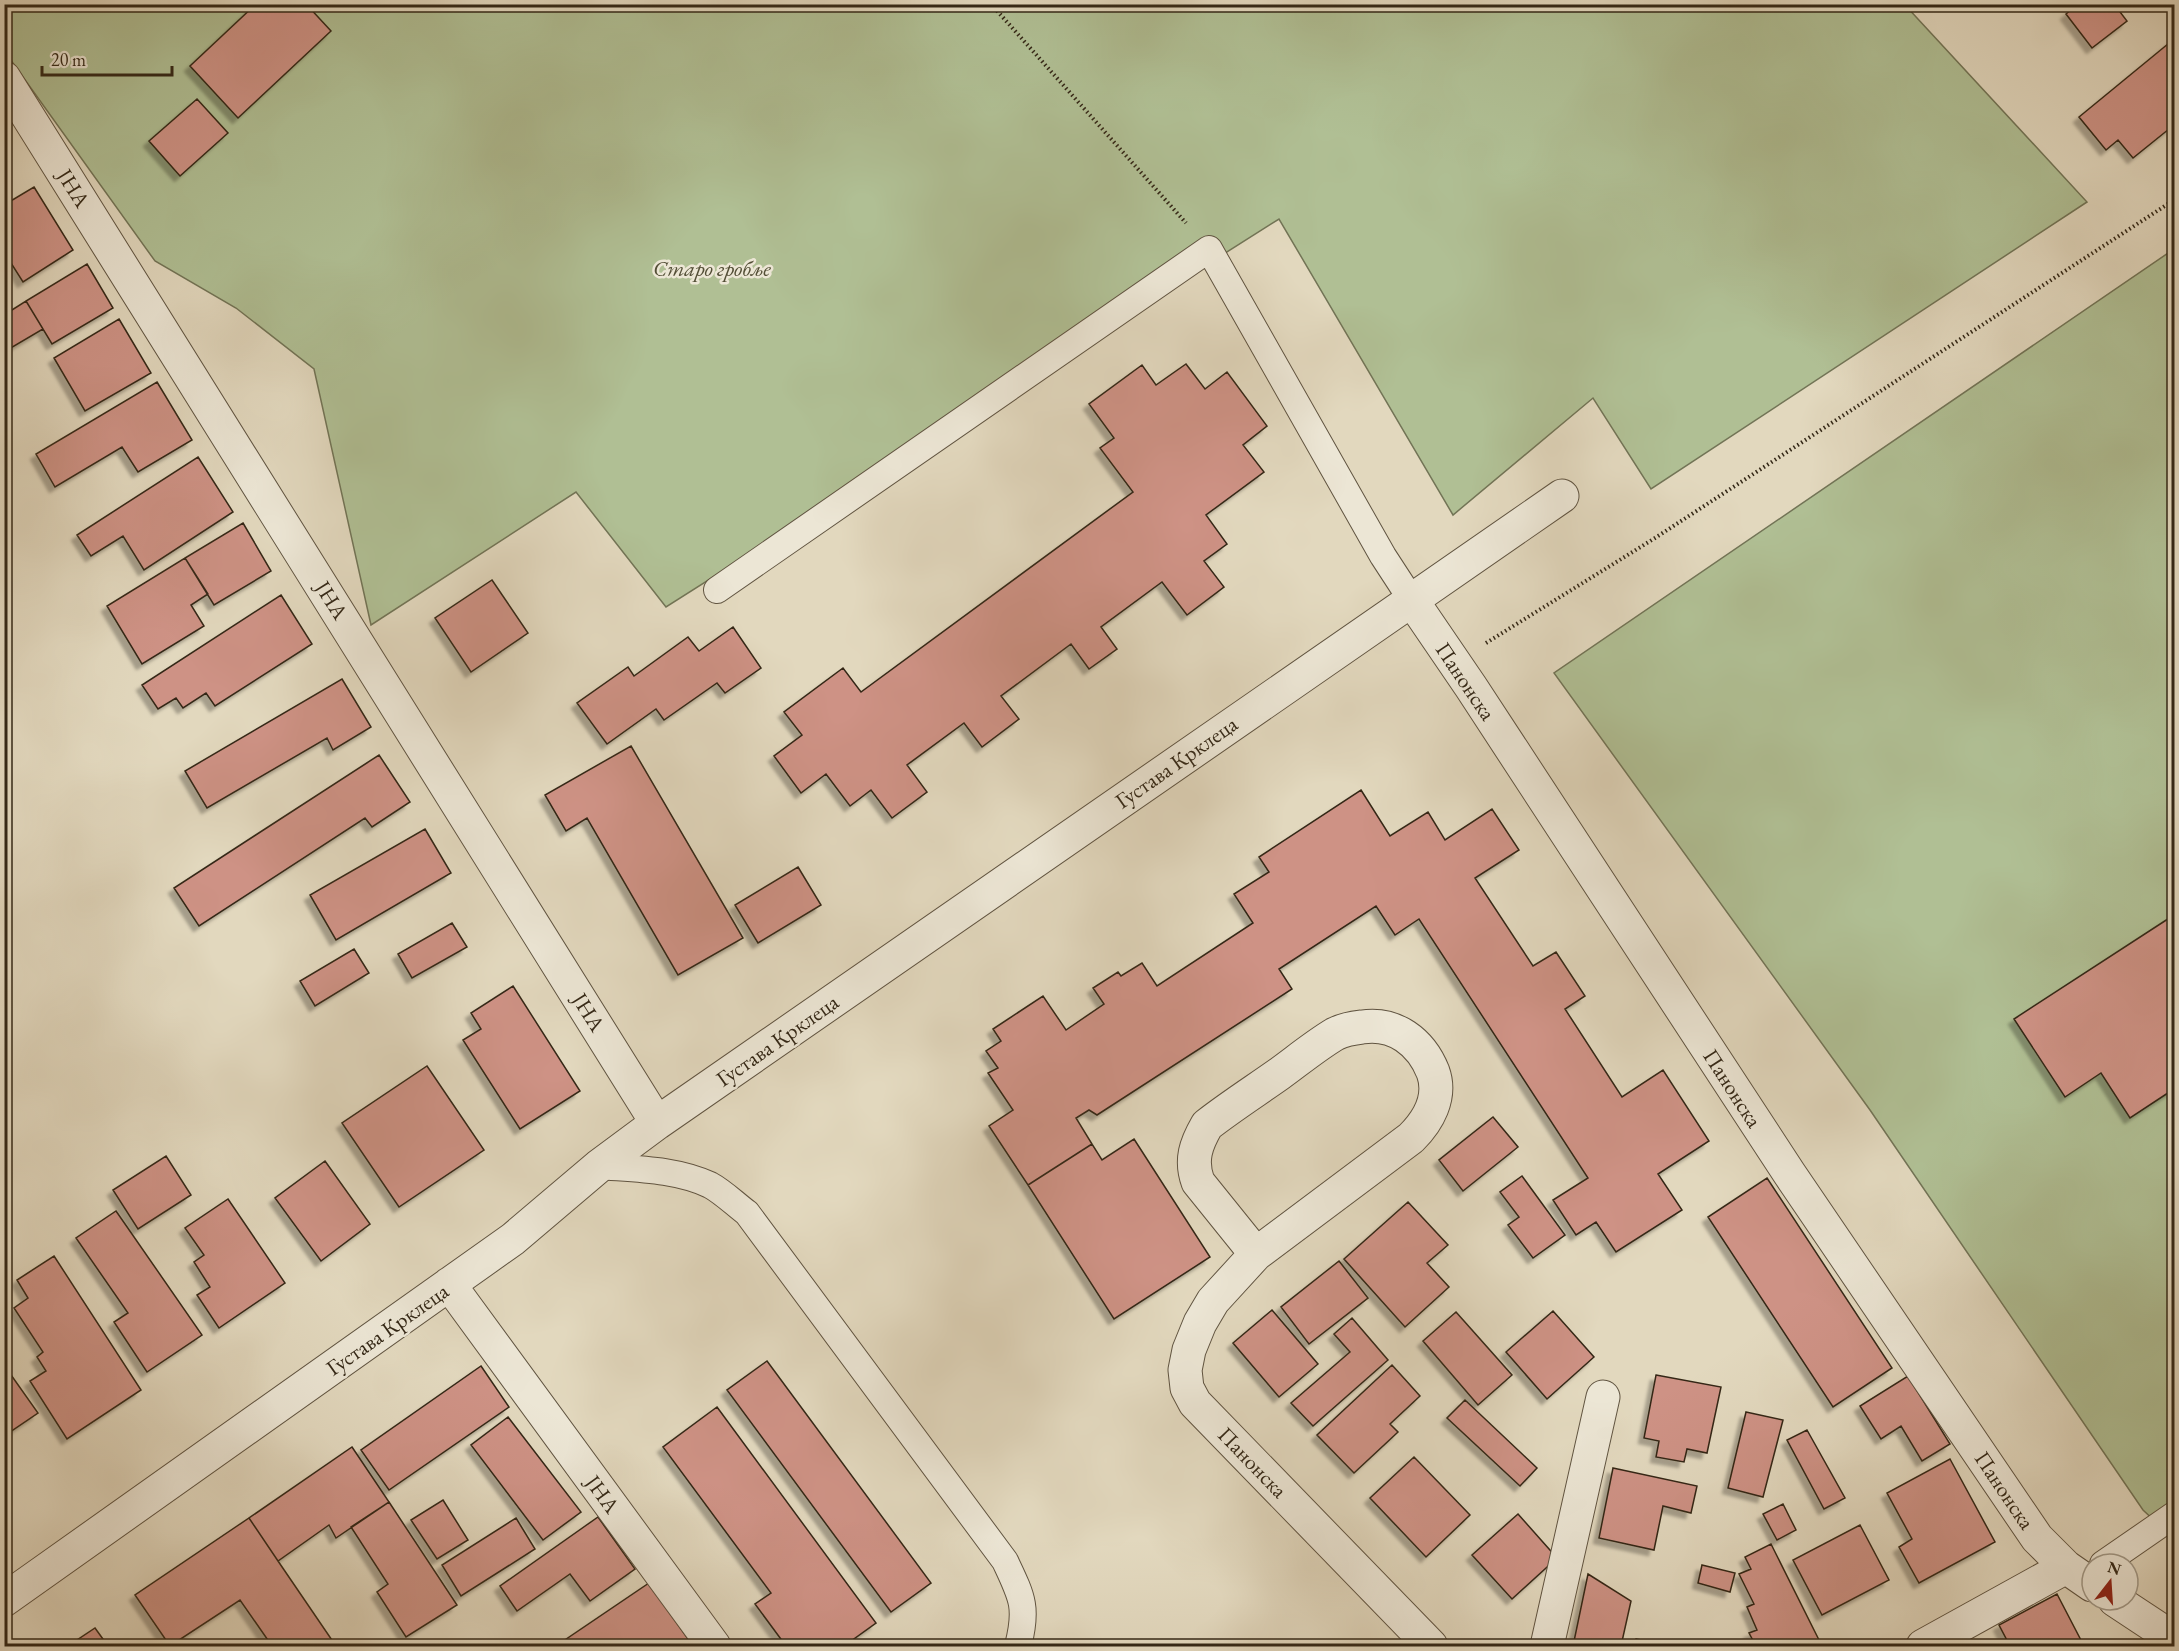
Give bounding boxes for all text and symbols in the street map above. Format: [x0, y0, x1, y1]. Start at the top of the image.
scale bar [42, 39, 172, 77]
text: 20 m [51, 48, 86, 71]
street label: ЈНА [49, 162, 97, 214]
park label: Старо гробље [653, 254, 771, 283]
street label: ЈНА [307, 574, 355, 626]
street label: Панонска [1429, 637, 1502, 726]
street label: Густава Крклеца [1109, 709, 1243, 815]
street label: ЈНА [564, 986, 612, 1038]
street label: Густава Крклеца [710, 987, 844, 1093]
street label: Панонска [1696, 1043, 1769, 1133]
street label: Густава Крклеца [320, 1276, 454, 1382]
street label: Панонска [1212, 1420, 1294, 1504]
street label: Панонска [1968, 1446, 2041, 1535]
street label: ЈНА [578, 1468, 627, 1520]
north arrow [2080, 1552, 2140, 1612]
text: N [2105, 1556, 2124, 1580]

